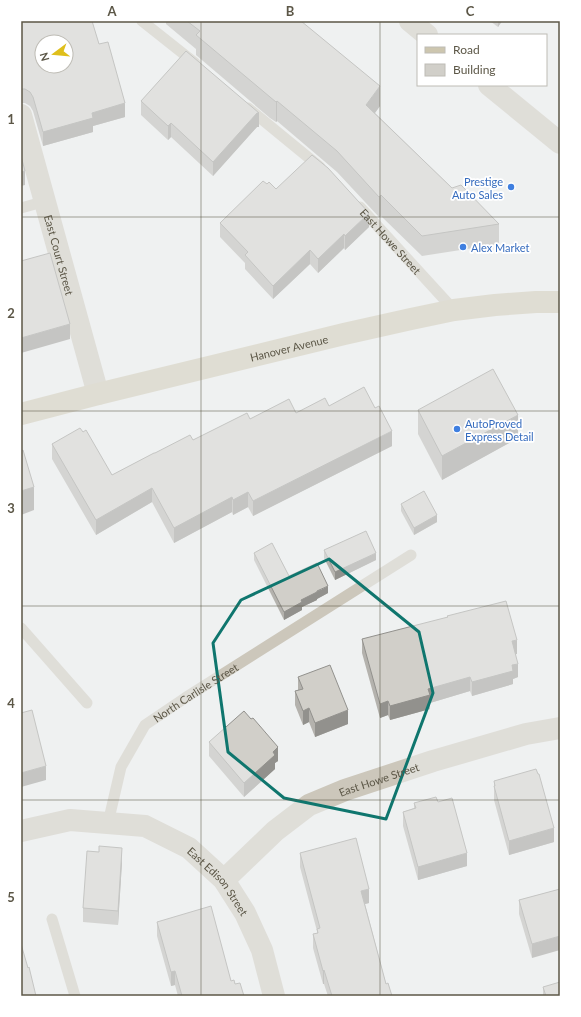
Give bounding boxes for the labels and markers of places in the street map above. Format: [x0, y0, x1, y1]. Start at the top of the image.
place label: Prestige Auto Sales [452, 175, 503, 201]
marker: Prestige Auto Sales [506, 182, 516, 192]
place label: Alex Market [471, 241, 530, 254]
marker: Alex Market [458, 242, 468, 252]
place label: AutoProved Express Detail [465, 417, 534, 443]
marker: AutoProved Express Detail [452, 424, 462, 434]

